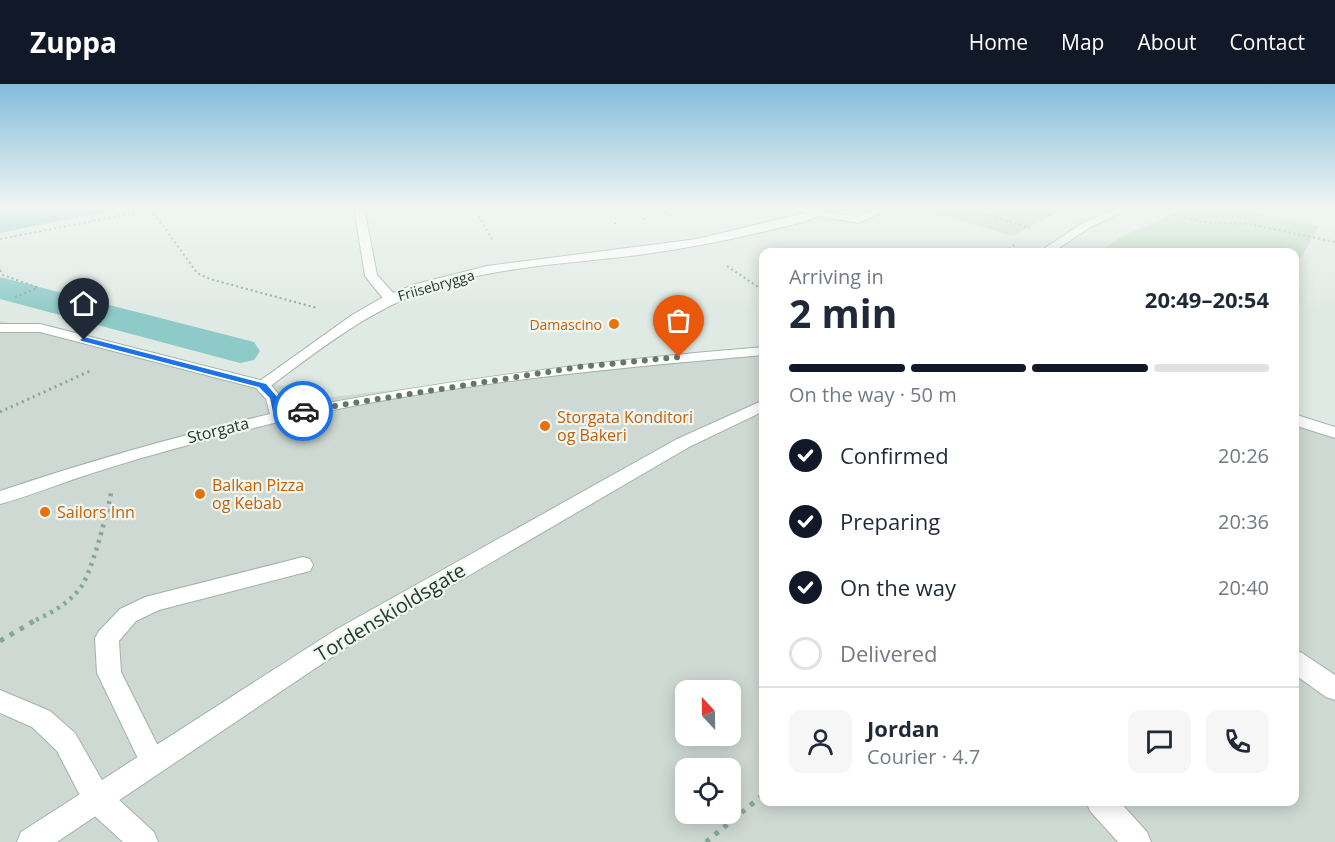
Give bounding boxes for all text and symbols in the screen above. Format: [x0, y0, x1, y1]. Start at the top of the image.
text: Zuppa [30, 23, 117, 61]
text: Home [969, 28, 1028, 56]
text: Map [1061, 28, 1104, 56]
text: About [1137, 28, 1197, 56]
text: Contact [1230, 28, 1305, 56]
text: Arriving in [789, 263, 884, 290]
street label: Friisebrygga [395, 265, 477, 305]
pin [58, 278, 109, 340]
text: 20:49–20:54 [1145, 284, 1269, 314]
text: 2 min [789, 286, 897, 339]
icon: home [67, 287, 100, 320]
pin [653, 295, 704, 357]
icon: bag [662, 304, 695, 337]
place label: Damascino [529, 315, 602, 334]
marker: Damascino [607, 317, 621, 331]
courier [273, 381, 333, 441]
text: On the way · 50 m [789, 381, 957, 408]
icon: car [287, 395, 320, 428]
place label: Storgata Konditori og Bakeri [557, 406, 693, 446]
street label: Storgata [185, 412, 251, 448]
marker: Storgata Konditori og Bakeri [538, 419, 552, 433]
icon: check [789, 439, 822, 472]
text: Confirmed [840, 440, 949, 470]
text: 20:26 [1218, 442, 1269, 469]
place label: Balkan Pizza og Kebab [212, 474, 304, 514]
marker: Balkan Pizza og Kebab [193, 487, 207, 501]
place label: Sailors Inn [57, 501, 135, 523]
marker: Sailors Inn [38, 505, 52, 519]
icon: check [789, 505, 822, 538]
text: Preparing [840, 506, 940, 536]
text: 20:36 [1218, 508, 1269, 535]
street label: Tordenskioldsgate [310, 556, 470, 668]
icon: check [789, 571, 822, 604]
text: On the way [840, 572, 956, 602]
text: 20:40 [1218, 574, 1269, 601]
text: Delivered [840, 638, 938, 668]
north arrow [675, 680, 741, 746]
map controls [675, 680, 741, 824]
button: person [789, 710, 852, 773]
button: chat [1128, 710, 1191, 773]
button: phone [1206, 710, 1269, 773]
text: Jordan [867, 713, 940, 743]
text: Courier · 4.7 [867, 743, 980, 770]
button: locate [675, 758, 741, 824]

